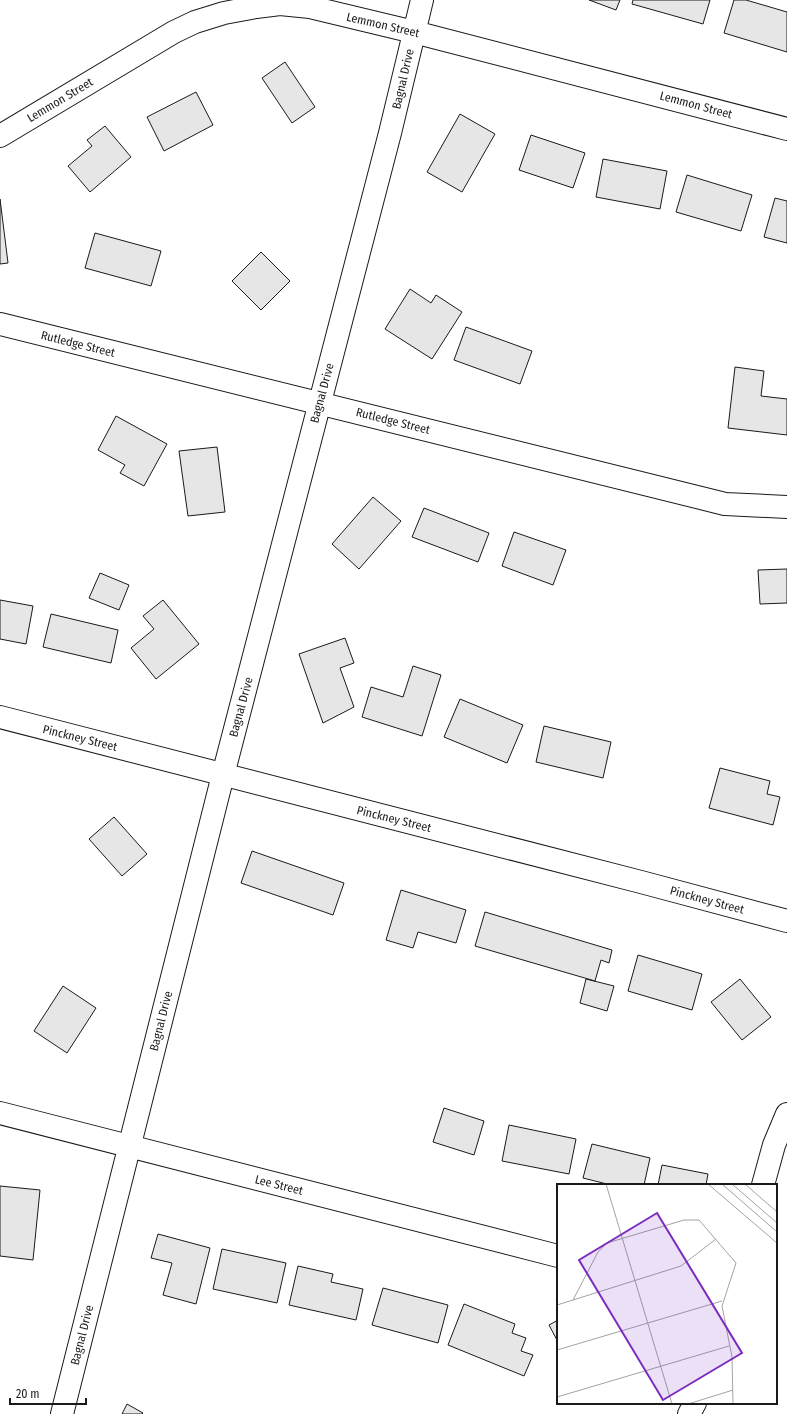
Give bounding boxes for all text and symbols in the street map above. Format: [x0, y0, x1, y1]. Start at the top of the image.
street label: Lemmon Street [345, 10, 421, 40]
street label: Bagnal Drive [389, 47, 417, 111]
street label: Lemmon Street [25, 75, 96, 125]
street label: Lemmon Street [658, 89, 734, 121]
street label: Rutledge Street [40, 328, 117, 360]
street label: Bagnal Drive [307, 361, 337, 424]
street label: Rutledge Street [355, 405, 432, 437]
street label: Bagnal Drive [226, 675, 256, 738]
street label: Pinckney Street [41, 722, 119, 754]
street label: Pinckney Street [355, 803, 433, 835]
street label: Pinckney Street [668, 883, 746, 917]
street label: Bagnal Drive [147, 989, 175, 1053]
street label: Lee Street [253, 1172, 305, 1198]
inset map [557, 1184, 777, 1404]
street label: Bagnal Drive [68, 1303, 96, 1367]
scale bar [10, 1380, 86, 1406]
text: 20 m [16, 1387, 40, 1401]

